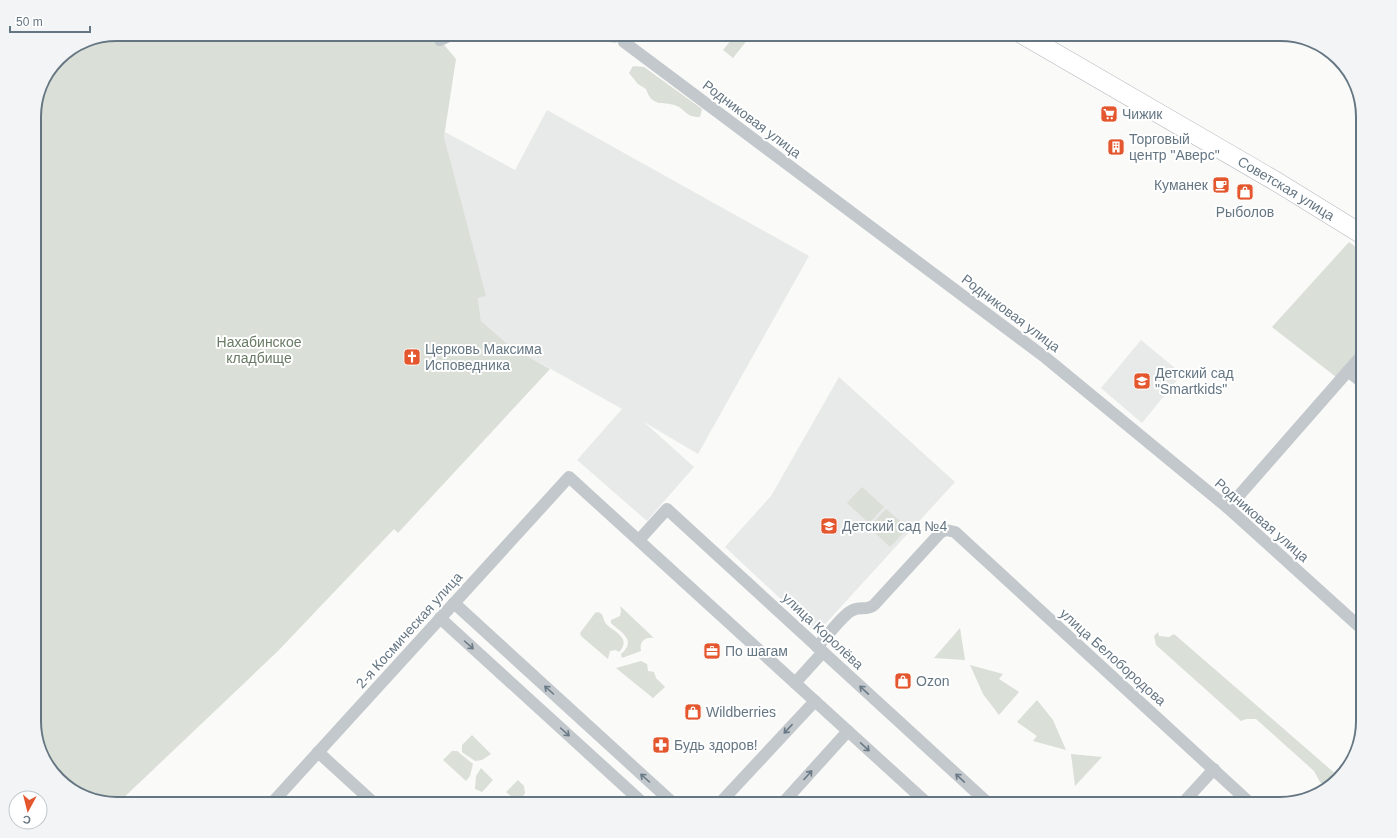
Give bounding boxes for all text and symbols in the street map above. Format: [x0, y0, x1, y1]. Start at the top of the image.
scale bar [10, 8, 90, 34]
text: 50 m [16, 15, 43, 29]
street label: Родниковая улица [700, 77, 805, 161]
supermarket icon: Чижик [1099, 104, 1119, 124]
place label: Чижик [1122, 106, 1163, 122]
place label: Торговый центр "Аверс" [1129, 131, 1220, 163]
building icon: Торговый центр "Аверс" [1106, 137, 1126, 157]
street label: Советская улица [1235, 153, 1338, 224]
cafe icon: Куманек [1211, 175, 1231, 195]
place label: Куманек [1154, 177, 1209, 193]
shop icon: Рыболов [1235, 182, 1255, 202]
place label: Рыболов [1216, 204, 1274, 220]
street label: Родниковая улица [959, 271, 1064, 355]
park label: Нахабинское кладбище [217, 334, 302, 366]
place label: Церковь Максима Исповедника [425, 341, 542, 373]
church icon: Церковь Максима Исповедника [402, 347, 422, 367]
place label: Детский сад "Smartkids" [1155, 365, 1234, 397]
school or university icon: Детский сад "Smartkids" [1132, 371, 1152, 391]
street label: Родниковая улица [1212, 475, 1312, 565]
school or university icon: Детский сад №4 [819, 516, 839, 536]
place label: Детский сад №4 [842, 518, 948, 534]
street label: 2-я Космическая улица [353, 569, 465, 691]
street label: улица Королёва [779, 589, 867, 673]
street label: улица Белобородова [1057, 605, 1169, 709]
one-way arrow [464, 640, 474, 649]
office icon: По шагам [702, 641, 722, 661]
place label: По шагам [725, 643, 788, 659]
shop icon: Ozon [893, 671, 913, 691]
place label: Ozon [916, 673, 949, 689]
one-way arrow [544, 685, 554, 695]
one-way arrow [859, 685, 869, 694]
shop icon: Wildberries [683, 702, 703, 722]
place label: Wildberries [706, 704, 776, 720]
one-way arrow [784, 724, 793, 735]
one-way arrow [560, 727, 570, 737]
pharmacy icon: Будь здоров! [651, 735, 671, 755]
place label: Будь здоров! [674, 737, 758, 753]
one-way arrow [860, 742, 870, 751]
one-way arrow [804, 770, 813, 780]
one-way arrow [640, 773, 650, 782]
one-way arrow [955, 773, 965, 782]
north arrow [8, 790, 48, 830]
text: С [22, 813, 31, 826]

